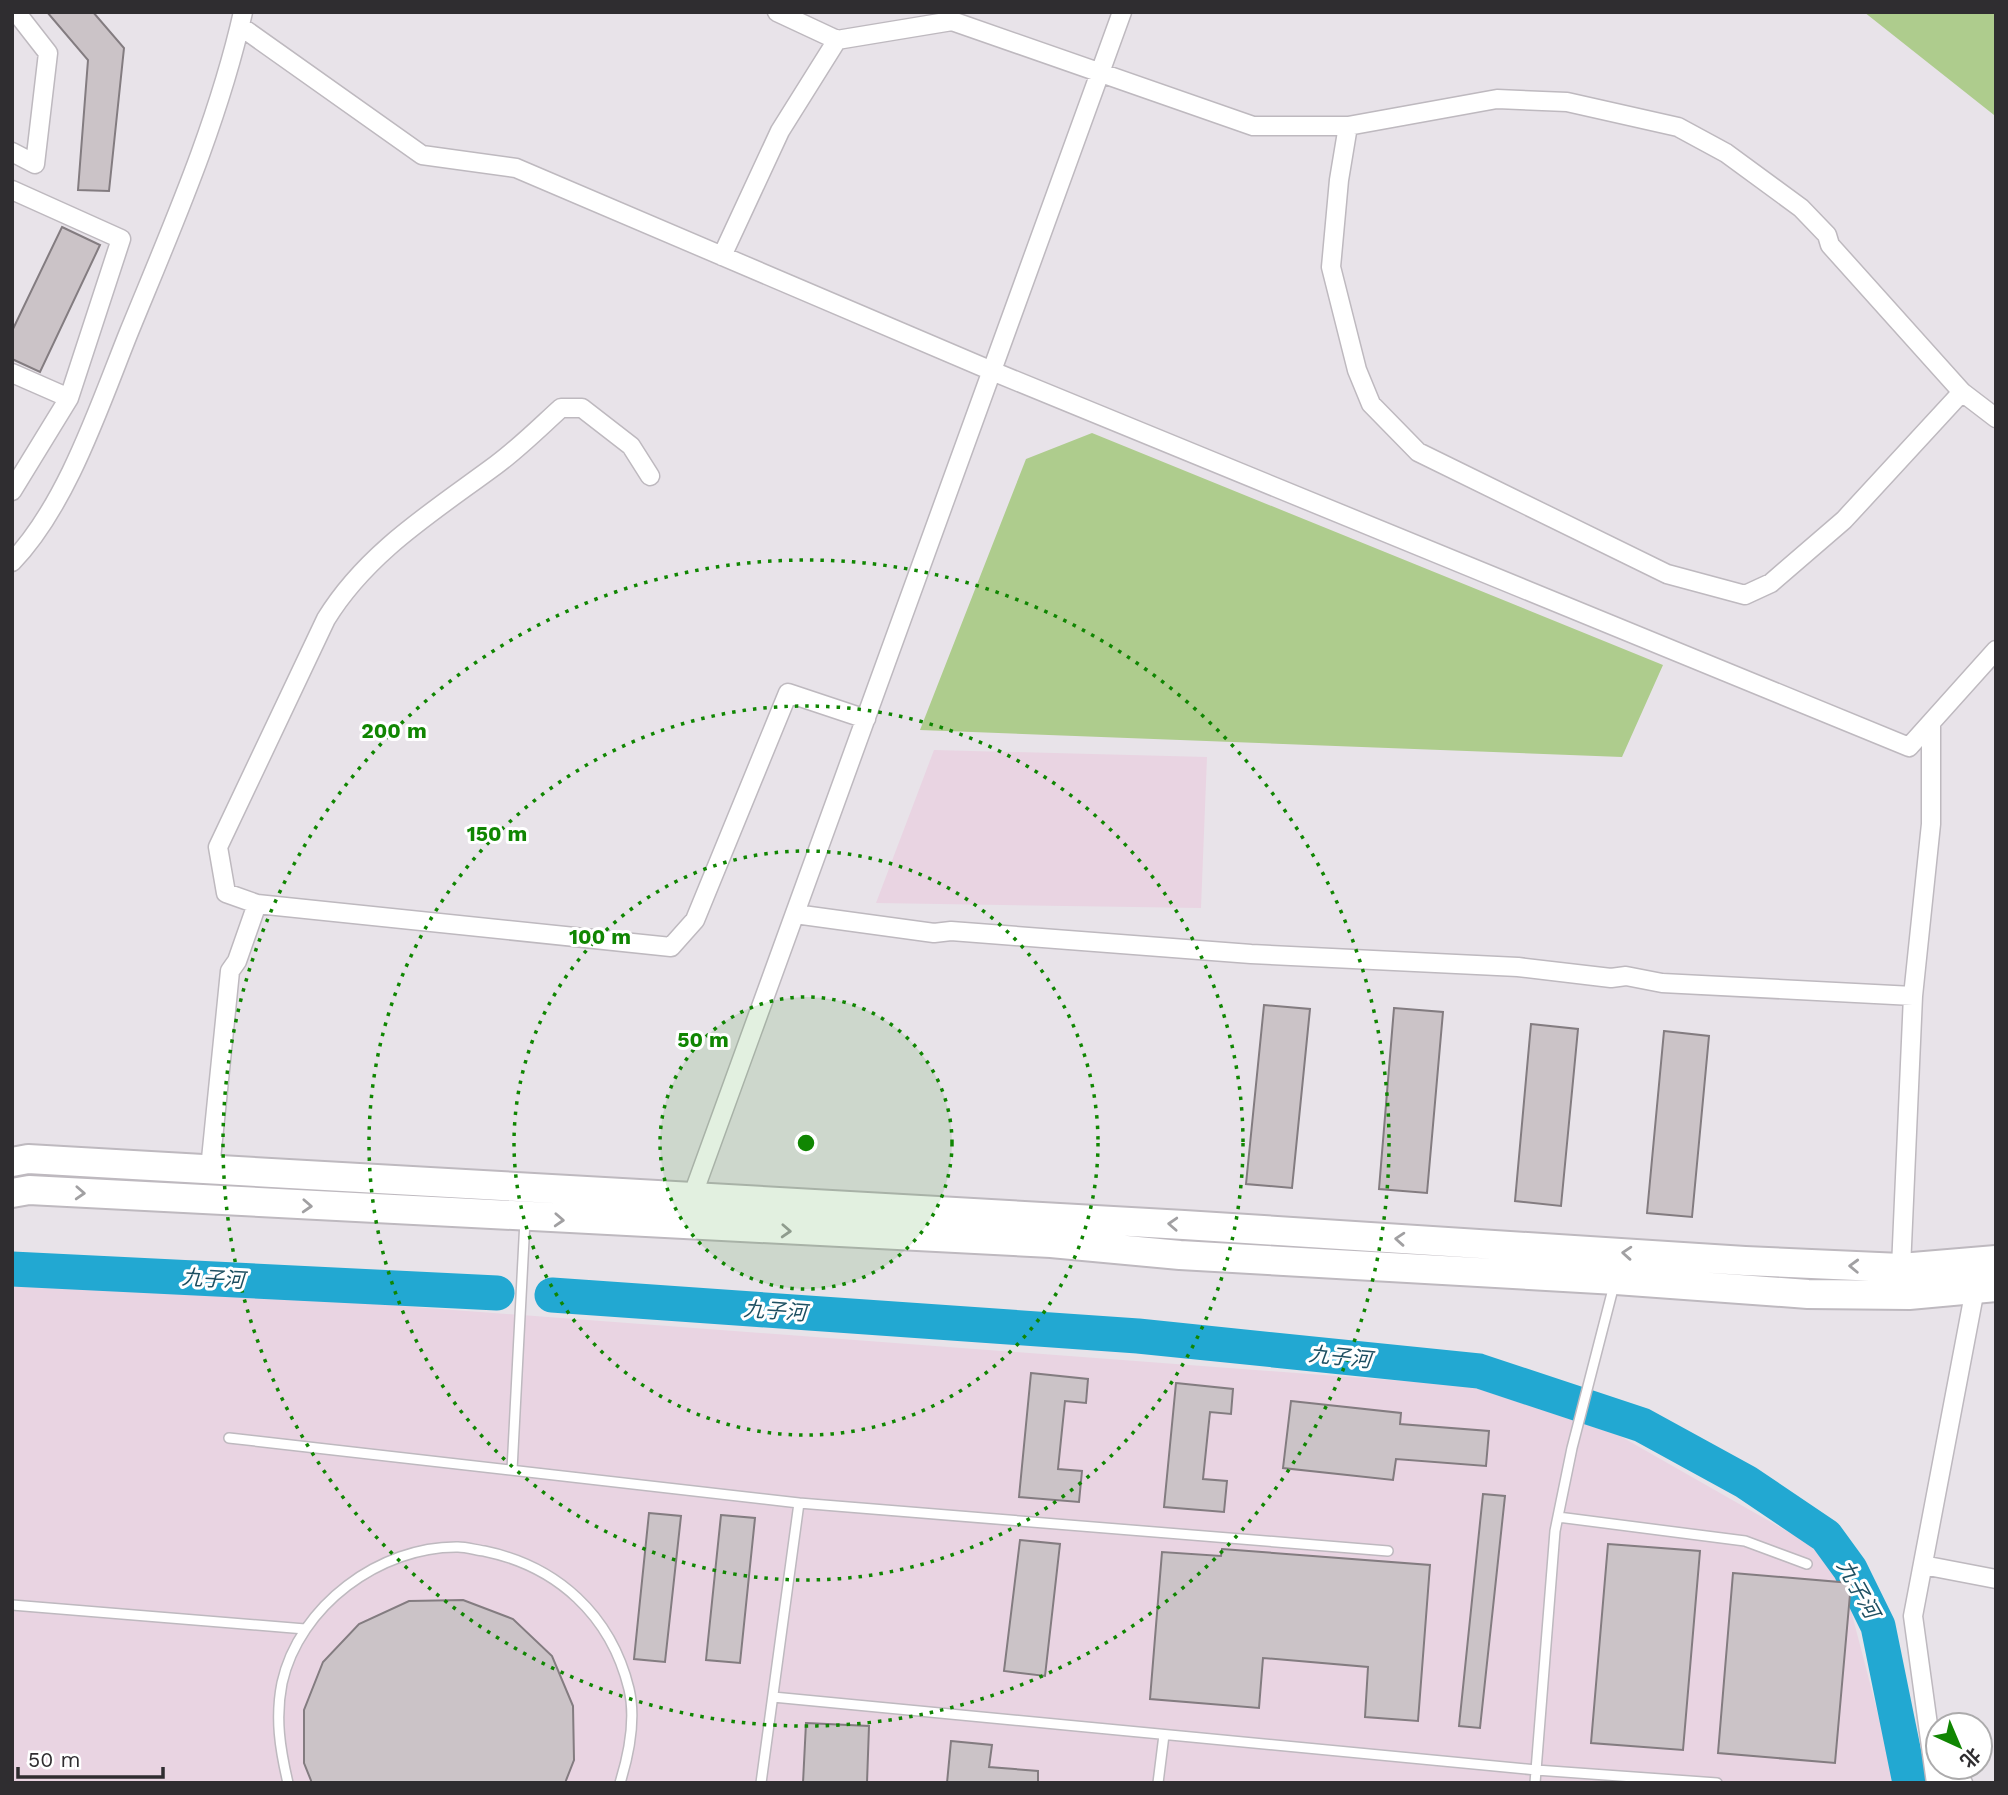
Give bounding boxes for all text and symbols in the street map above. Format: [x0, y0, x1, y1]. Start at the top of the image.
text: 200 m [361, 718, 427, 743]
text: 150 m [467, 821, 527, 846]
text: 100 m [569, 924, 631, 949]
text: 50 m [677, 1027, 729, 1052]
centre of rings [794, 1131, 818, 1155]
one-way arrow [75, 1185, 86, 1200]
one-way arrow [302, 1198, 313, 1213]
one-way arrow [554, 1212, 565, 1227]
one-way arrow [1167, 1217, 1178, 1232]
one-way arrow [781, 1223, 792, 1238]
one-way arrow [1394, 1231, 1405, 1246]
one-way arrow [1621, 1246, 1632, 1261]
one-way arrow [1849, 1258, 1860, 1273]
water label: 九子河 [181, 1264, 249, 1293]
water label: 九子河 [743, 1296, 811, 1325]
water label: 九子河 [1307, 1341, 1377, 1373]
water label: 九子河 [1832, 1555, 1887, 1626]
north arrow [1924, 1711, 1994, 1781]
scale bar [18, 1736, 163, 1780]
text: 北 [1956, 1743, 1985, 1773]
text: 50 m [28, 1747, 80, 1772]

